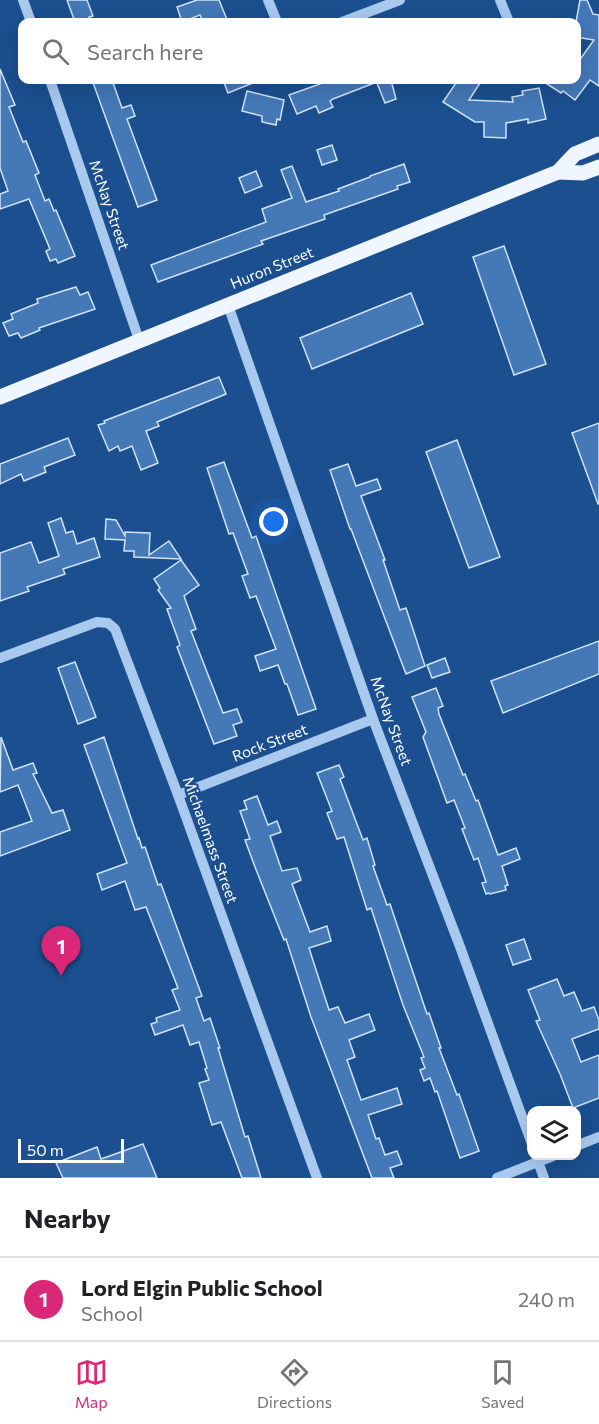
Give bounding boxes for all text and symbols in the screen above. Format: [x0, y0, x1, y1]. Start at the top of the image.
search box [18, 18, 581, 84]
icon: search [39, 35, 72, 68]
text: Search here [87, 38, 203, 65]
street label: McNay Street [86, 157, 134, 252]
street label: Huron Street [227, 242, 316, 292]
your location [259, 507, 288, 536]
street label: McNay Street [367, 674, 416, 768]
street label: Rock Street [229, 719, 310, 765]
street label: Michaelmass Street [180, 774, 242, 906]
pin: 1 [42, 926, 80, 976]
map controls [527, 1106, 581, 1160]
button: layers [527, 1106, 581, 1160]
scale bar [18, 1136, 124, 1164]
text: 50 m [27, 1140, 64, 1159]
text: Nearby [24, 1202, 111, 1233]
text: Lord Elgin Public School [81, 1274, 323, 1301]
text: 1 [39, 1287, 48, 1311]
text: 240 m [518, 1287, 575, 1311]
text: School [81, 1301, 143, 1325]
tab: Map [75, 1356, 108, 1411]
tab: Directions [257, 1356, 332, 1411]
tab: Saved [481, 1356, 524, 1411]

